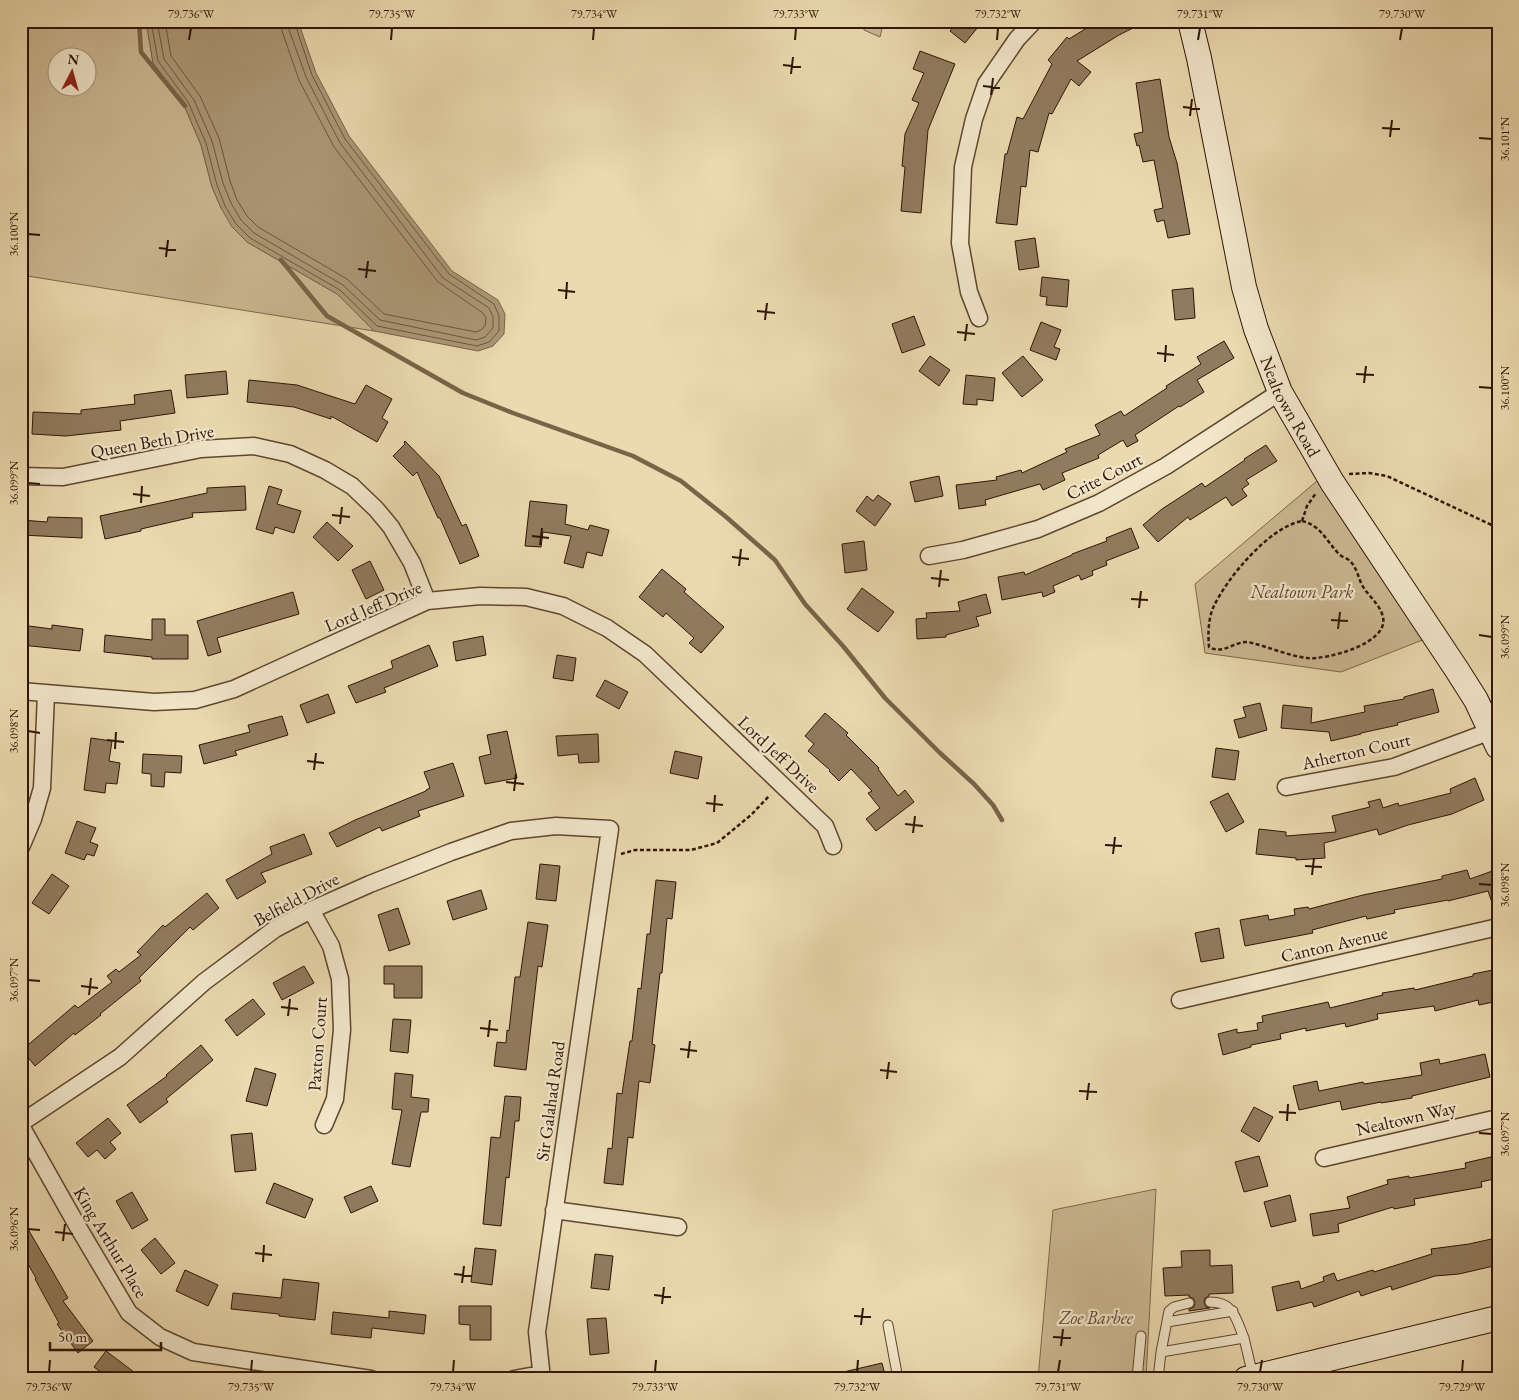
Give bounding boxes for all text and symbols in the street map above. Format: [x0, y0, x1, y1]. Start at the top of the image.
text: 79.736°W [168, 6, 215, 22]
text: 79.735°W [369, 6, 416, 22]
text: 79.734°W [571, 6, 618, 22]
text: 79.733°W [773, 6, 820, 22]
text: 79.732°W [975, 6, 1022, 22]
text: 79.731°W [1177, 6, 1224, 22]
text: 79.730°W [1379, 6, 1426, 22]
north arrow [48, 48, 98, 98]
text: N [67, 50, 81, 69]
text: 36.101°N [1497, 116, 1513, 161]
text: 36.100°N [6, 211, 22, 256]
street label: Nealtown Road [1256, 353, 1327, 461]
text: 36.100°N [1497, 365, 1513, 410]
street label: Queen Beth Drive [89, 419, 215, 463]
street label: Crite Court [1062, 447, 1146, 505]
text: 36.099°N [6, 460, 22, 505]
street label: Lord Jeff Drive [321, 575, 425, 637]
park label: Nealtown Park [1250, 580, 1353, 603]
text: 36.099°N [1497, 614, 1513, 659]
text: 36.098°N [6, 708, 22, 753]
street label: Lord Jeff Drive [733, 710, 825, 798]
street label: Atherton Court [1298, 727, 1413, 775]
text: 36.098°N [1497, 862, 1513, 907]
street label: Belfield Drive [249, 867, 343, 931]
street label: Canton Avenue [1278, 921, 1390, 967]
text: 36.097°N [6, 957, 22, 1002]
street label: Paxton Court [302, 996, 332, 1092]
street label: Sir Galahad Road [530, 1039, 570, 1163]
street label: Nealtown Way [1354, 1095, 1458, 1141]
text: 36.097°N [1497, 1111, 1513, 1156]
street label: King Arthur Place [69, 1182, 153, 1302]
text: 36.096°N [6, 1206, 22, 1251]
park label: Zoe Barbee [1058, 1306, 1134, 1329]
scale bar [50, 1320, 161, 1352]
text: 50 m [58, 1327, 87, 1346]
text: 79.736°W [26, 1379, 73, 1395]
text: 79.735°W [228, 1379, 275, 1395]
text: 79.734°W [430, 1379, 477, 1395]
text: 79.733°W [632, 1379, 679, 1395]
text: 79.732°W [834, 1379, 881, 1395]
text: 79.731°W [1035, 1379, 1082, 1395]
text: 79.730°W [1237, 1379, 1284, 1395]
text: 79.729°W [1439, 1379, 1486, 1395]

